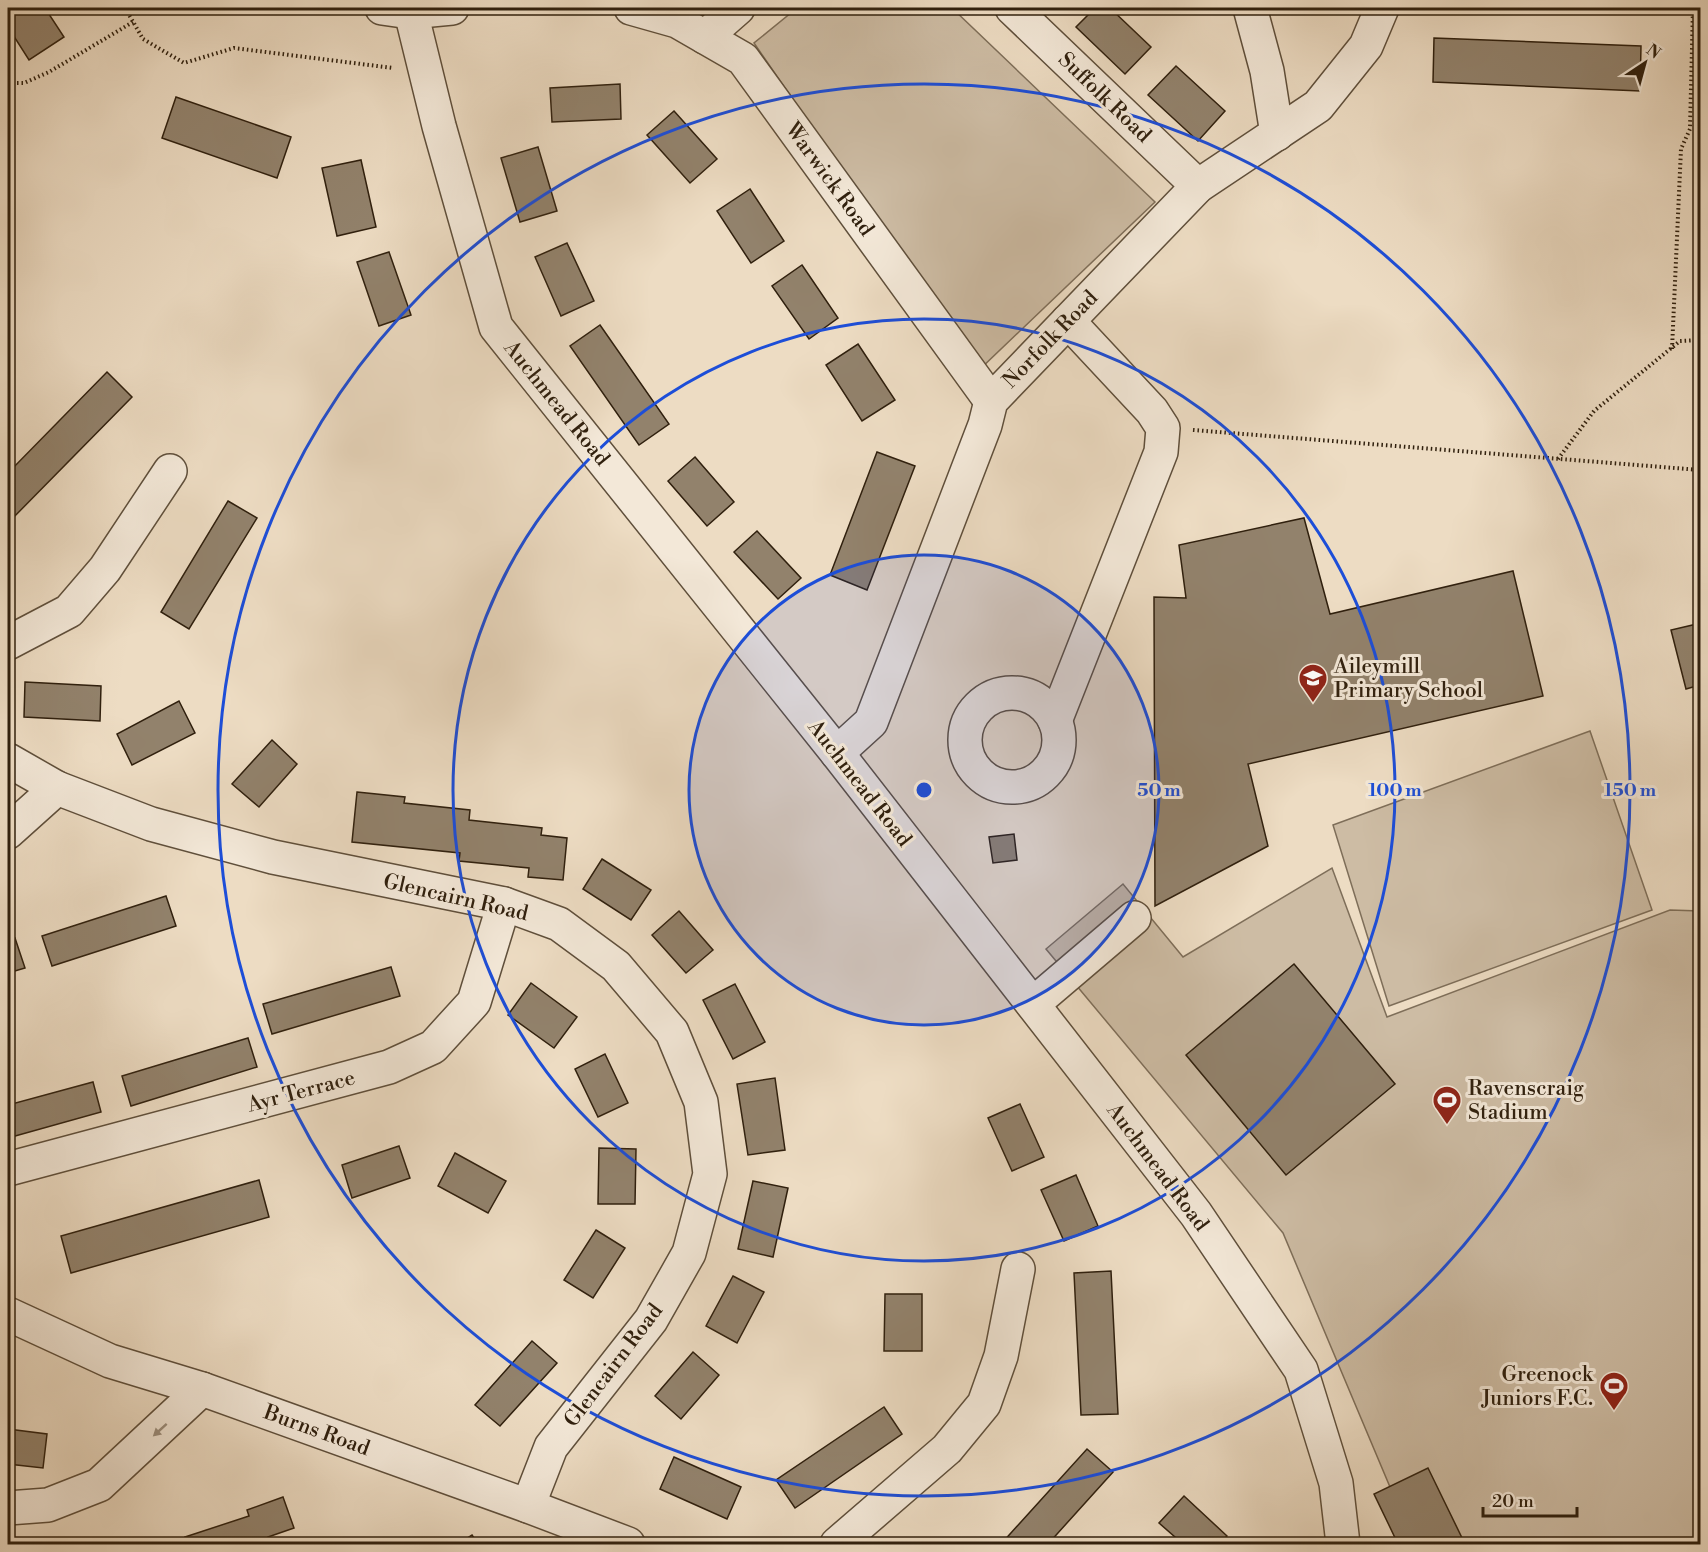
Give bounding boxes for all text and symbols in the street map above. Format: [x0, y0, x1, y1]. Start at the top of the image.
north arrow [1615, 33, 1675, 93]
text: N [1642, 40, 1665, 64]
street label: Suffolk Road [1052, 47, 1156, 149]
street label: Warwick Road [779, 117, 879, 242]
street label: Norfolk Road [998, 285, 1104, 394]
street label: Auchmead Road [497, 335, 615, 472]
place label: Aileymill Primary School [1333, 654, 1483, 704]
school or university icon: Aileymill Primary School [1297, 662, 1329, 704]
street label: Auchmead Road [801, 714, 917, 852]
text: 50 m [1137, 779, 1181, 802]
text: 100 m [1368, 779, 1422, 802]
text: 150 m [1604, 779, 1657, 802]
centre of rings [914, 780, 934, 800]
street label: Glencairn Road [381, 869, 531, 927]
street label: Ayr Terrace [243, 1065, 358, 1119]
place label: Ravenscraig Stadium [1468, 1076, 1584, 1126]
sports icon: Ravenscraig Stadium [1431, 1084, 1463, 1126]
street label: Auchmead Road [1100, 1098, 1214, 1237]
street label: Glencairn Road [559, 1299, 669, 1432]
place label: Greenock Juniors F.C. [1480, 1362, 1594, 1412]
sports icon: Greenock Juniors F.C. [1598, 1370, 1630, 1412]
street label: Burns Road [259, 1399, 373, 1462]
one-way arrow [153, 1423, 168, 1436]
scale bar [1483, 1480, 1578, 1518]
text: 20 m [1492, 1490, 1534, 1513]

